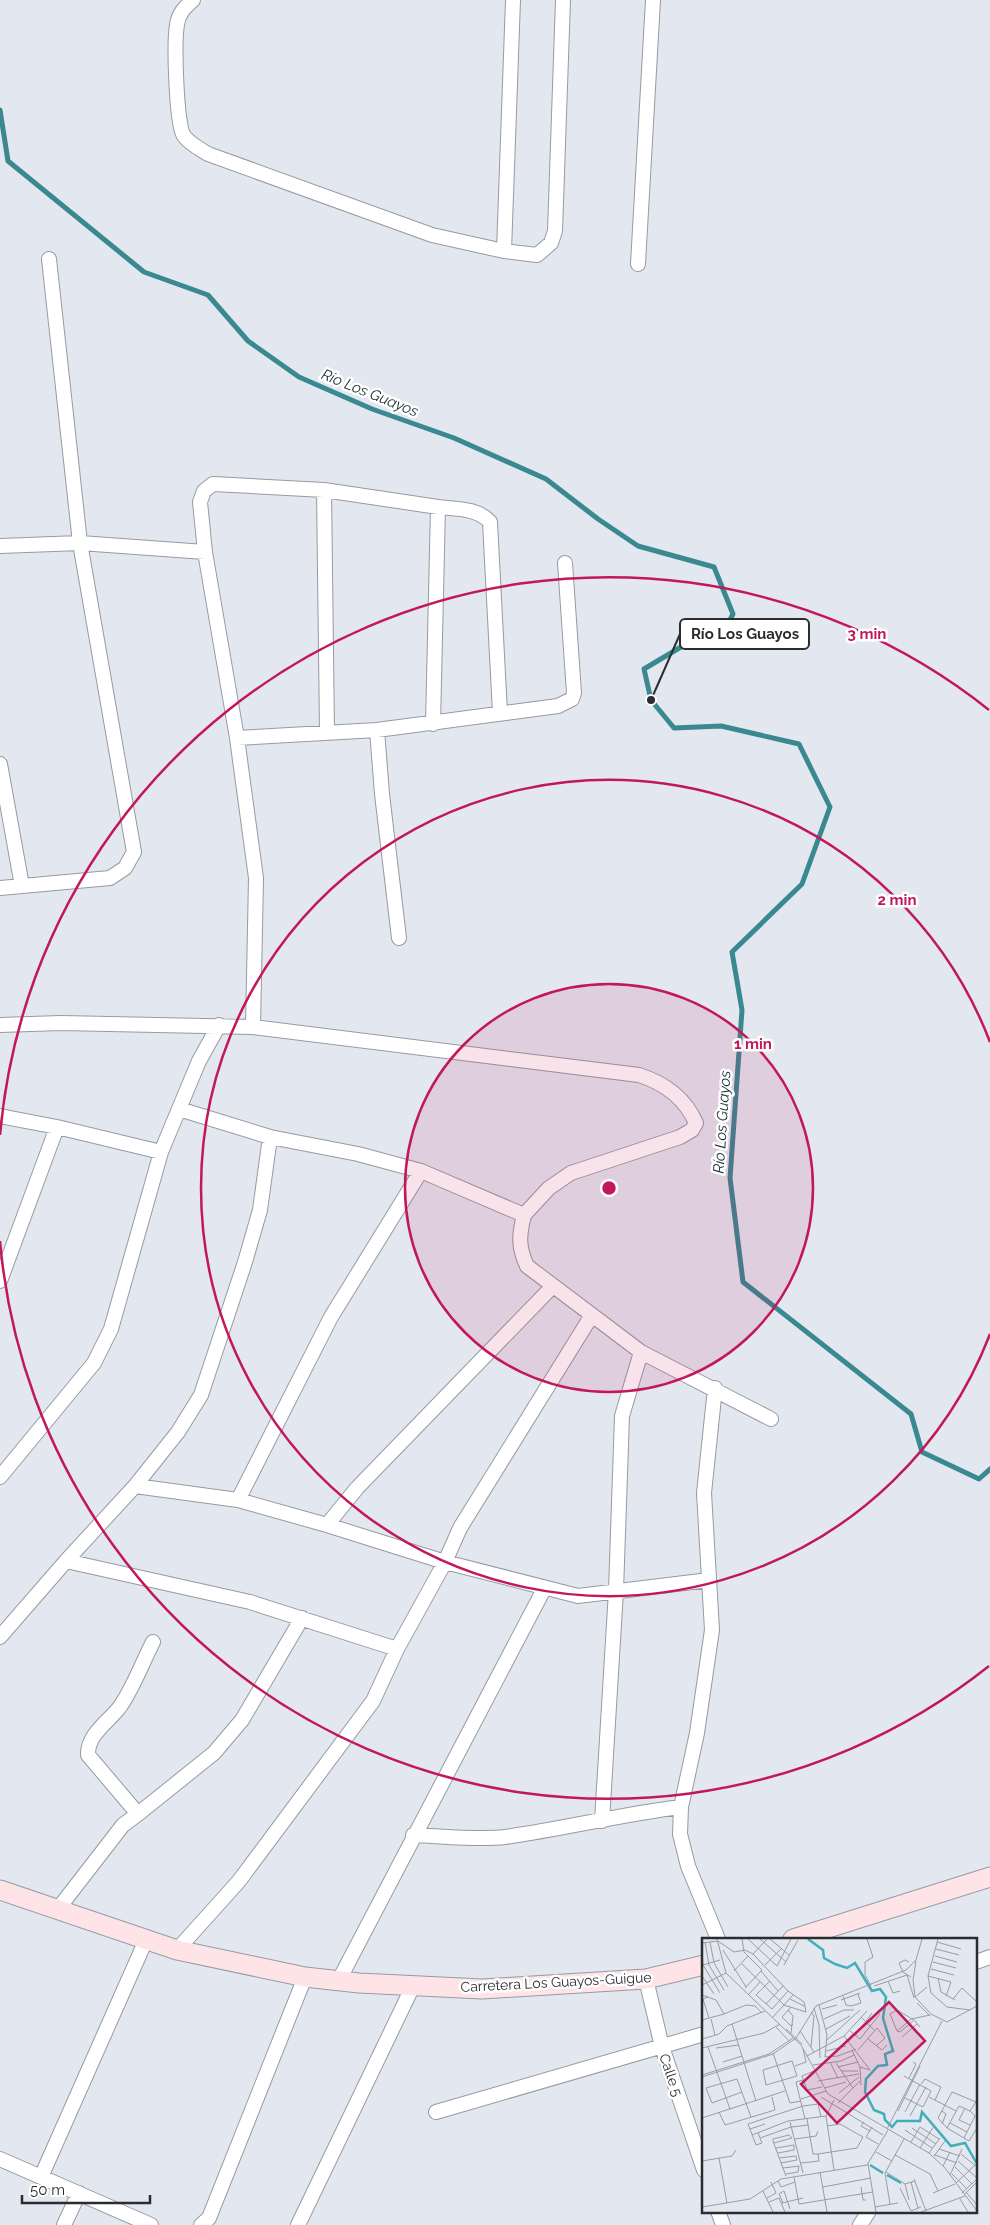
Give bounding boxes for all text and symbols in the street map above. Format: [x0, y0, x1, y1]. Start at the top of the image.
water label: Río Los Guayos [319, 365, 421, 421]
callout: Río Los Guayos [680, 619, 809, 649]
text: Río Los Guayos [691, 625, 799, 643]
text: 3 min [848, 625, 886, 643]
text: 2 min [878, 891, 916, 909]
text: 1 min [734, 1035, 772, 1053]
water label: Río Los Guayos [709, 1070, 735, 1174]
centre of rings [600, 1179, 618, 1197]
inset map [702, 1938, 978, 2212]
street label: Carretera Los Guayos-Guigue [460, 1969, 652, 1995]
street label: Calle 5 [656, 2051, 686, 2099]
scale bar [22, 2172, 150, 2204]
text: 50 m [30, 2181, 65, 2199]

